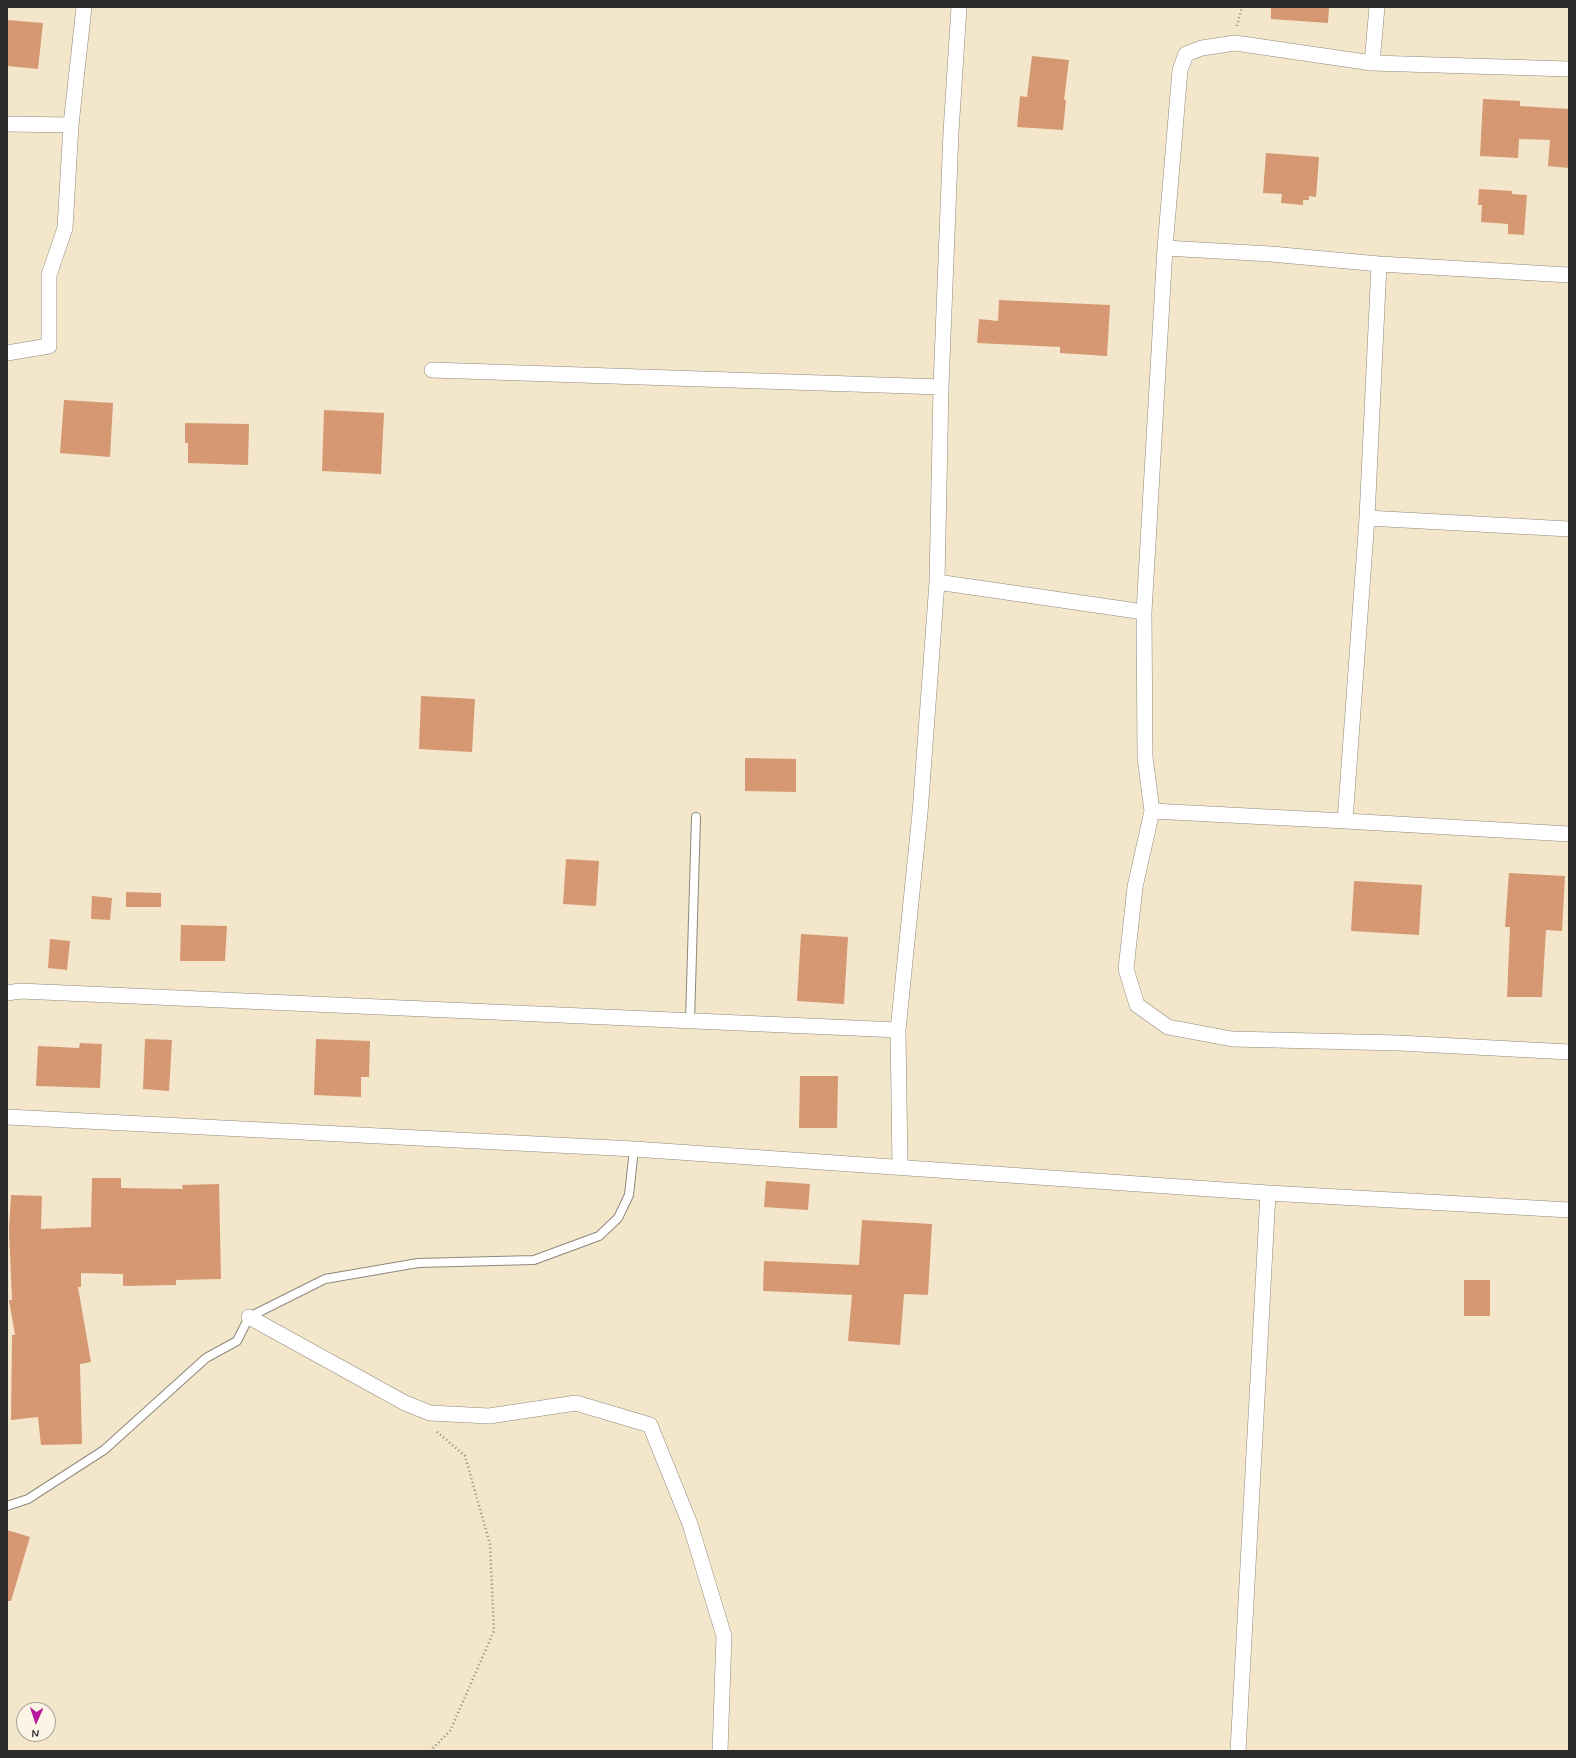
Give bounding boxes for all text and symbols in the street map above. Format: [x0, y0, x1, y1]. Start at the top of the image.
north arrow [16, 1702, 56, 1742]
text: N [31, 1726, 39, 1740]

